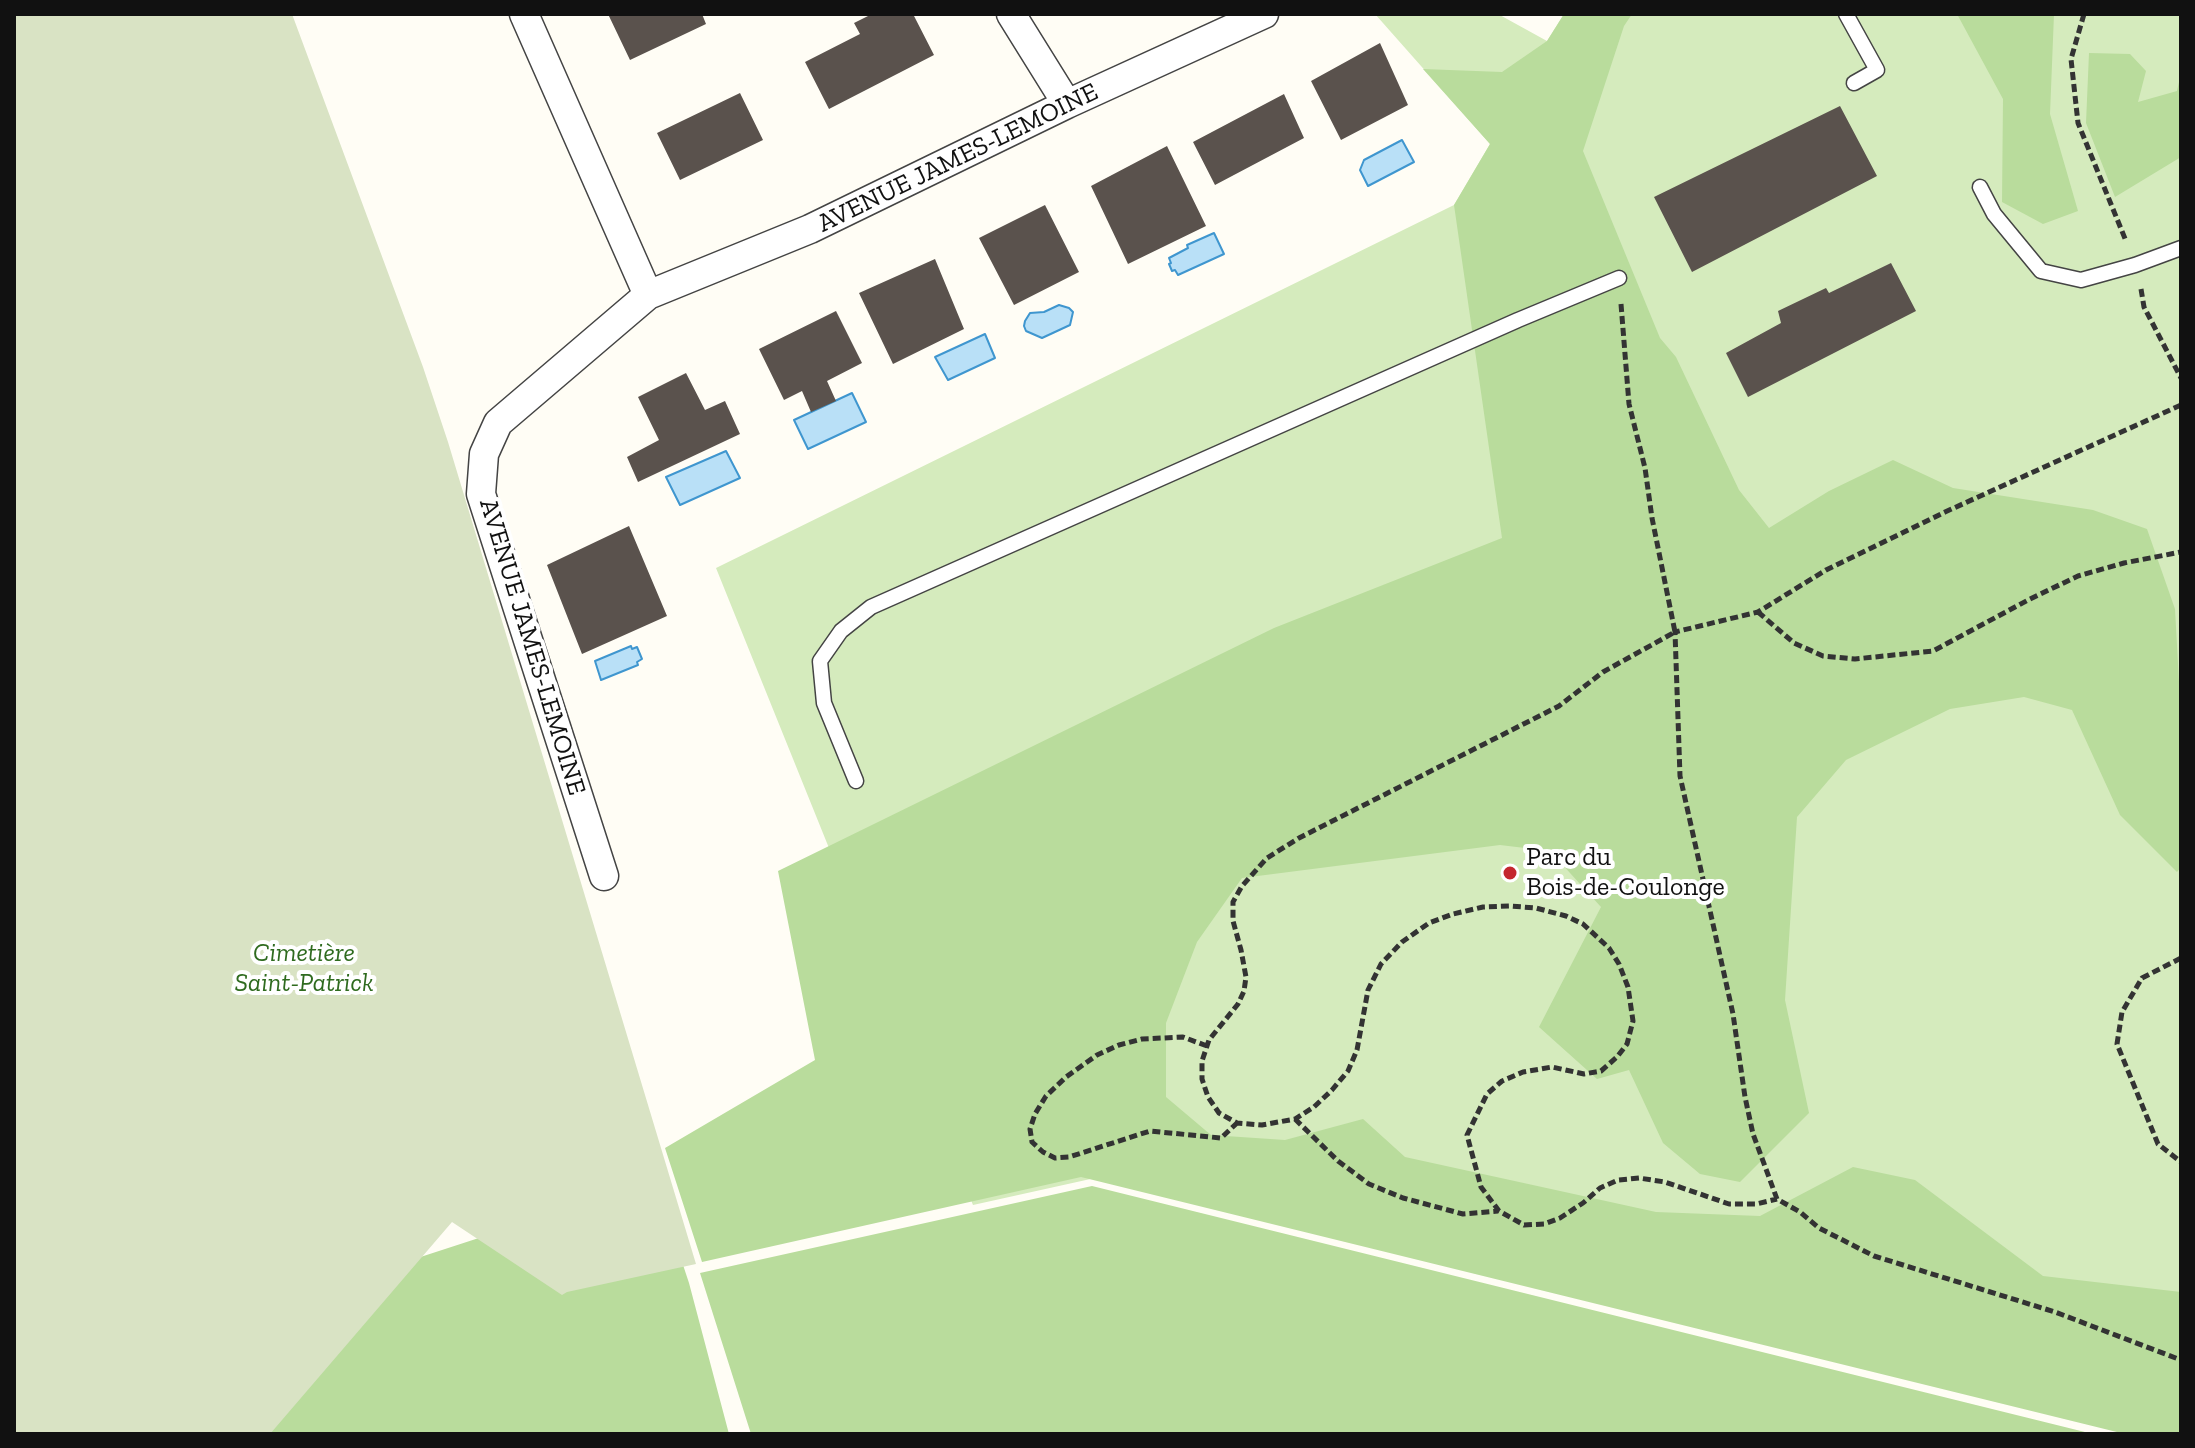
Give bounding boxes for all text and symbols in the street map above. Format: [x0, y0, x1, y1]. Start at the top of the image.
street label: AVENUE JAMES-LEMOINE [813, 76, 1103, 240]
street label: AVENUE JAMES-LEMOINE [472, 495, 592, 799]
place label: Parc du Bois-de-Coulonge [1526, 842, 1725, 904]
marker: Parc du Bois-de-Coulonge [1501, 864, 1519, 882]
park label: Cimetière Saint-Patrick [235, 938, 373, 1000]

